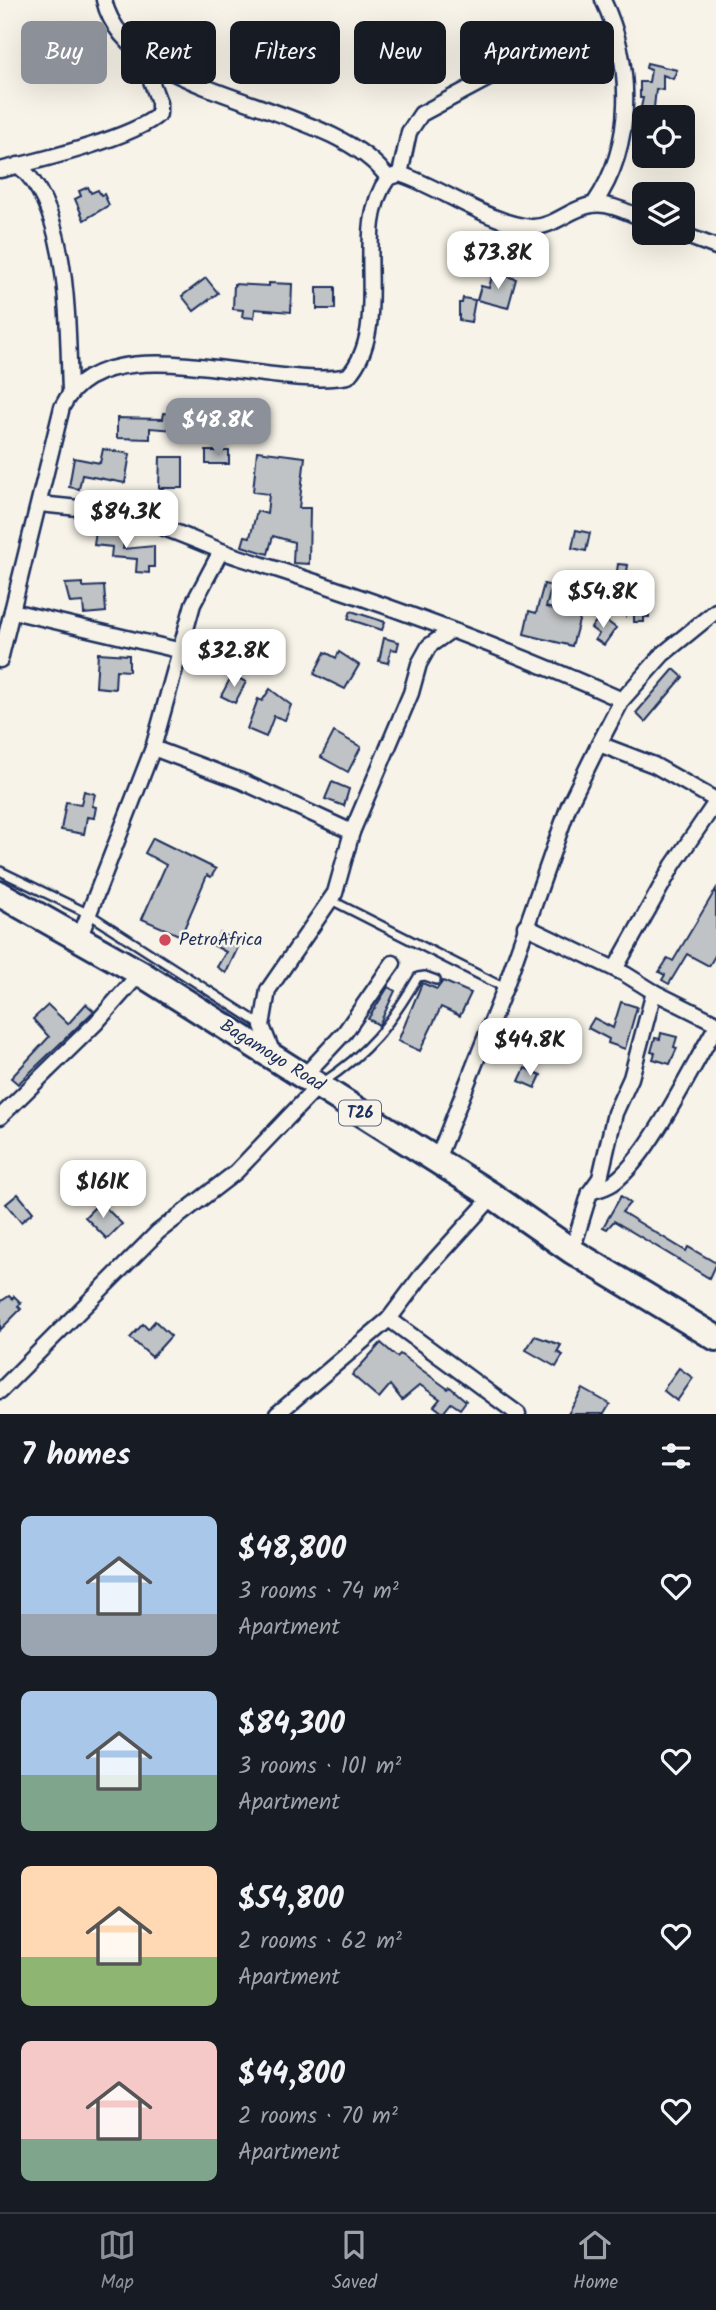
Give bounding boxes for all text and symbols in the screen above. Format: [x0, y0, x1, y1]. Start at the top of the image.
chip: Buy [21, 21, 107, 84]
chip: Rent [121, 21, 216, 84]
chip: Filters [230, 21, 340, 84]
chip: New [354, 21, 446, 84]
chip: Apartment [460, 21, 614, 84]
map controls [632, 105, 695, 245]
button: locate [632, 105, 695, 168]
button: layers [632, 182, 695, 245]
pin: $73.8K [441, 232, 555, 291]
text: $73.8K [463, 236, 533, 272]
pin: $48.8K [161, 398, 275, 458]
text: $48.8K [182, 403, 254, 439]
pin: $84.3K [69, 490, 183, 550]
text: $84.3K [90, 495, 162, 531]
pin: $54.8K [546, 570, 660, 630]
text: $54.8K [568, 575, 638, 611]
pin: $32.8K [177, 630, 291, 689]
text: $32.8K [198, 634, 270, 670]
place label: PetroAfrica [179, 926, 262, 955]
marker: PetroAfrica [157, 932, 173, 948]
street label: Bagamoyo Road [214, 1012, 331, 1100]
pin: $44.8K [473, 1018, 587, 1078]
text: $44.8K [494, 1023, 566, 1059]
road number: T26 [339, 1100, 381, 1126]
pin: $161K [54, 1160, 152, 1220]
text: $161K [76, 1165, 130, 1201]
text: 7 homes [21, 1432, 131, 1480]
icon: filters [657, 1437, 695, 1475]
text: $48,800 [238, 1526, 346, 1574]
icon: home [77, 1544, 161, 1628]
icon: heart [657, 1567, 695, 1605]
text: 3 rooms · 74 m² [238, 1574, 399, 1610]
text: Apartment [238, 1610, 340, 1646]
text: $84,300 [238, 1701, 345, 1749]
icon: home [77, 1719, 161, 1803]
icon: heart [657, 1742, 695, 1780]
text: 3 rooms · 101 m² [238, 1749, 401, 1785]
text: Apartment [238, 1785, 340, 1821]
text: $54,800 [238, 1876, 344, 1924]
icon: home [77, 1894, 161, 1978]
icon: heart [657, 1917, 695, 1955]
text: 2 rooms · 62 m² [238, 1924, 402, 1960]
text: Apartment [238, 1960, 340, 1996]
text: $44,800 [238, 2051, 345, 2099]
icon: home [77, 2069, 161, 2153]
icon: heart [657, 2092, 695, 2130]
text: 2 rooms · 70 m² [238, 2099, 398, 2135]
text: Apartment [238, 2135, 340, 2171]
tab: Map [98, 2226, 136, 2298]
tab: Saved [332, 2226, 377, 2298]
tab: Home [573, 2226, 618, 2298]

